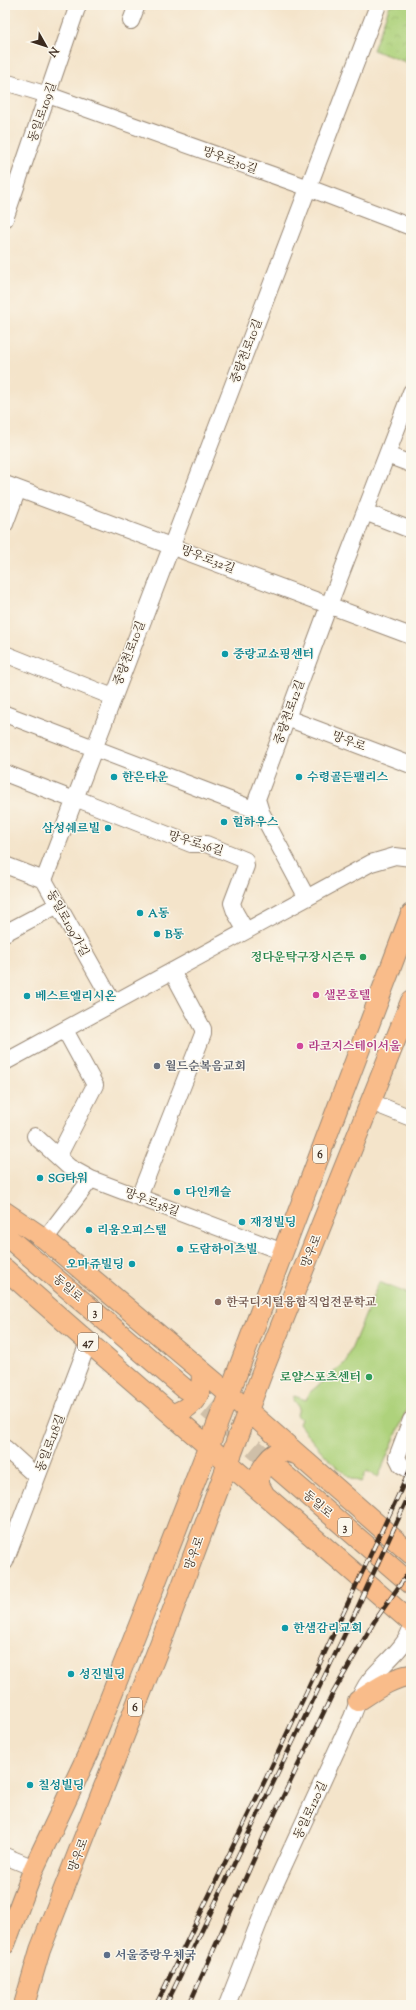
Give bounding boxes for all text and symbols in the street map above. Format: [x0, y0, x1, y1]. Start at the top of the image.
north arrow [26, 26, 66, 66]
text: N [44, 42, 63, 60]
street label: 동일로109길 [24, 80, 62, 145]
street label: 망우로30길 [200, 143, 260, 179]
street label: 중랑천로10길 [226, 316, 268, 386]
street label: 망우로32길 [178, 541, 237, 579]
street label: 중랑천로10길 [109, 618, 151, 688]
place label: 중랑교쇼핑센터 [233, 646, 314, 664]
marker: 중랑교쇼핑센터 [220, 649, 230, 659]
street label: 중랑천로12길 [270, 677, 310, 747]
street label: 망우로 [329, 727, 368, 757]
place label: 한은타운 [122, 769, 169, 787]
place label: 수령골든팰리스 [307, 769, 389, 787]
marker: 한은타운 [109, 772, 119, 782]
marker: 수령골든팰리스 [294, 772, 304, 782]
place label: 힐하우스 [232, 814, 279, 832]
marker: 힐하우스 [219, 817, 229, 827]
place label: 삼성쉐르빌 [42, 820, 100, 838]
marker: 삼성쉐르빌 [103, 823, 113, 833]
street label: 망우로36길 [166, 827, 226, 861]
street label: 동일로109가길 [41, 887, 93, 960]
place label: A동 [147, 905, 170, 923]
marker: A동 [135, 908, 145, 918]
place label: B동 [164, 926, 185, 944]
marker: B동 [152, 929, 162, 939]
place label: 정다운탁구장시즌투 [251, 949, 355, 967]
marker: 정다운탁구장시즌투 [358, 952, 368, 962]
place label: 샐몬호텔 [324, 987, 370, 1005]
place label: 베스트엘리시온 [35, 988, 117, 1006]
marker: 샐몬호텔 [311, 990, 321, 1000]
marker: 베스트엘리시온 [22, 991, 32, 1001]
place label: 라코지스테이서울 [308, 1038, 401, 1056]
marker: 라코지스테이서울 [295, 1041, 305, 1051]
place label: 월드순복음교회 [165, 1058, 246, 1076]
marker: 월드순복음교회 [152, 1061, 162, 1071]
road number: 6 [313, 1145, 327, 1163]
place label: SG타워 [48, 1170, 88, 1188]
marker: SG타워 [35, 1173, 45, 1183]
street label: 망우로38길 [122, 1184, 182, 1222]
place label: 다인캐슬 [185, 1184, 232, 1202]
marker: 다인캐슬 [172, 1187, 182, 1197]
place label: 재정빌딩 [250, 1214, 296, 1232]
marker: 재정빌딩 [237, 1217, 247, 1227]
place label: 리움오피스텔 [97, 1222, 167, 1240]
marker: 리움오피스텔 [84, 1225, 94, 1235]
street label: 망우로 [297, 1232, 327, 1271]
place label: 도람하이츠빌 [188, 1241, 258, 1259]
marker: 도람하이츠빌 [175, 1244, 185, 1254]
place label: 오마쥬빌딩 [66, 1256, 124, 1274]
marker: 오마쥬빌딩 [127, 1259, 137, 1269]
street label: 동일로 [48, 1271, 87, 1307]
place label: 한국디지털융합직업전문학교 [226, 1294, 377, 1312]
marker: 한국디지털융합직업전문학교 [213, 1297, 223, 1307]
road number: 3 [88, 1303, 102, 1321]
road number: 47 [78, 1333, 98, 1351]
place label: 로얄스포츠센터 [280, 1369, 361, 1387]
marker: 로얄스포츠센터 [364, 1372, 374, 1382]
street label: 동일로118길 [32, 1412, 70, 1475]
street label: 동일로 [298, 1487, 337, 1523]
road number: 3 [338, 1518, 352, 1536]
street label: 망우로 [181, 1534, 209, 1573]
place label: 한샘감리교회 [293, 1620, 363, 1638]
marker: 한샘감리교회 [280, 1623, 290, 1633]
place label: 성진빌딩 [79, 1666, 125, 1684]
marker: 성진빌딩 [66, 1669, 76, 1679]
road number: 6 [128, 1698, 142, 1716]
place label: 칠성빌딩 [38, 1777, 84, 1795]
street label: 동일로120길 [290, 1778, 332, 1843]
marker: 칠성빌딩 [25, 1780, 35, 1790]
street label: 망우로 [64, 1836, 94, 1875]
place label: 서울중랑우체국 [115, 1947, 197, 1965]
marker: 서울중랑우체국 [102, 1950, 112, 1960]

